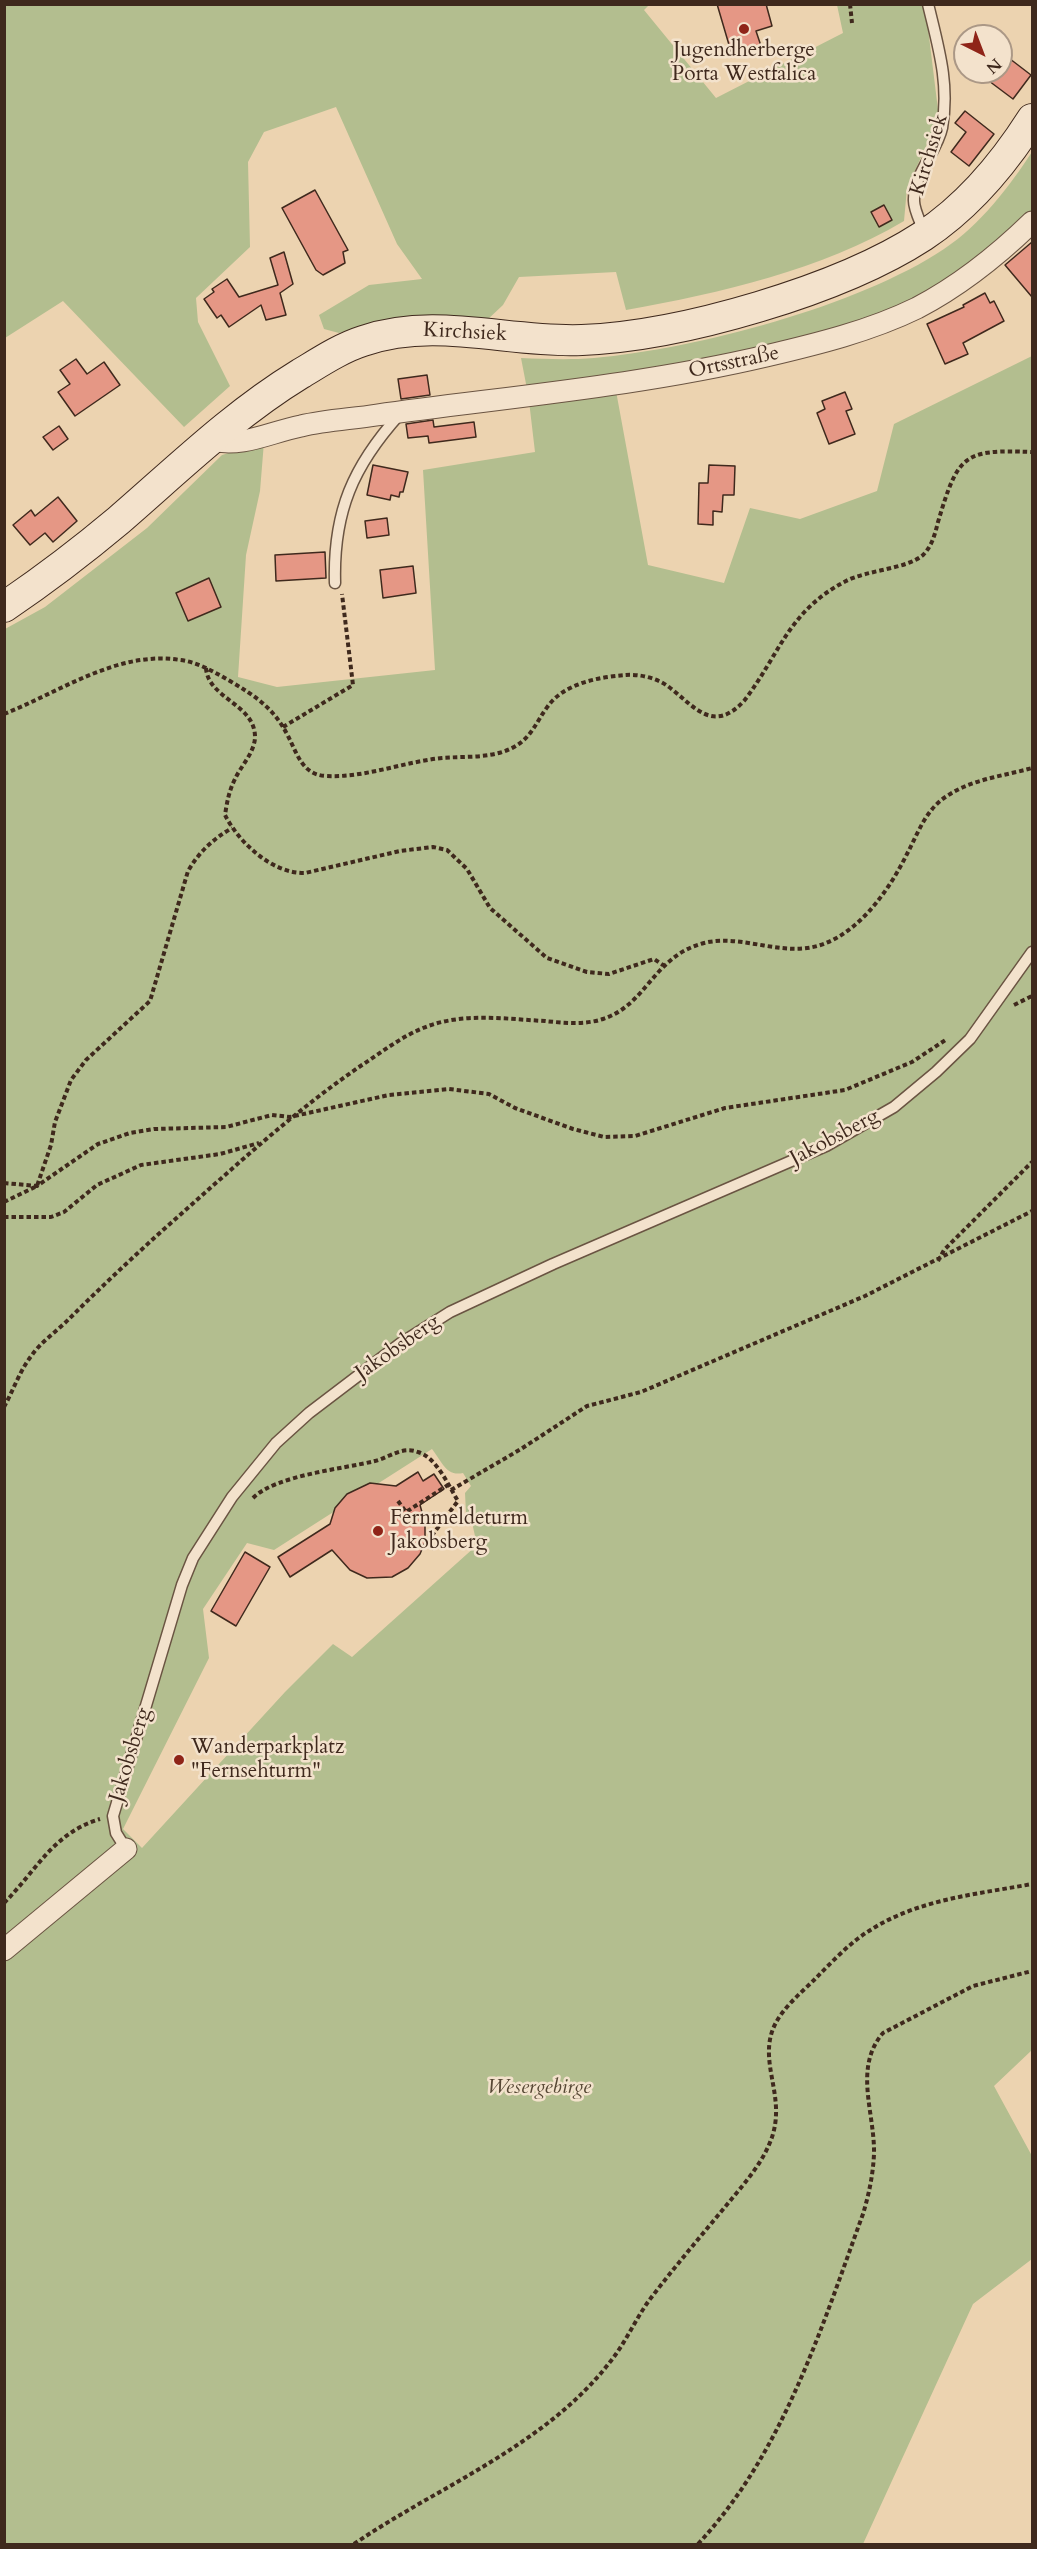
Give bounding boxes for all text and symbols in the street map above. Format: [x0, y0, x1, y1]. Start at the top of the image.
marker: Jugendherberge Porta Westfalica [737, 22, 751, 36]
north arrow [953, 24, 1013, 84]
place label: Jugendherberge Porta Westfalica [672, 38, 816, 88]
text: N [981, 53, 1006, 79]
street label: Kirchsiek [906, 111, 954, 199]
street label: Kirchsiek [422, 318, 508, 348]
street label: Ortsstraße [686, 341, 782, 385]
street label: Jakobsberg [786, 1104, 884, 1172]
street label: Jakobsberg [351, 1310, 445, 1386]
place label: Fernmeldeturm Jakobsberg [390, 1506, 528, 1556]
marker: Fernmeldeturm Jakobsberg [371, 1524, 385, 1538]
street label: Jakobsberg [105, 1705, 157, 1805]
place label: Wanderparkplatz "Fernsehturm" [191, 1735, 344, 1785]
marker: Wanderparkplatz "Fernsehturm" [172, 1753, 186, 1767]
park label: Wesergebirge [487, 2075, 591, 2101]

